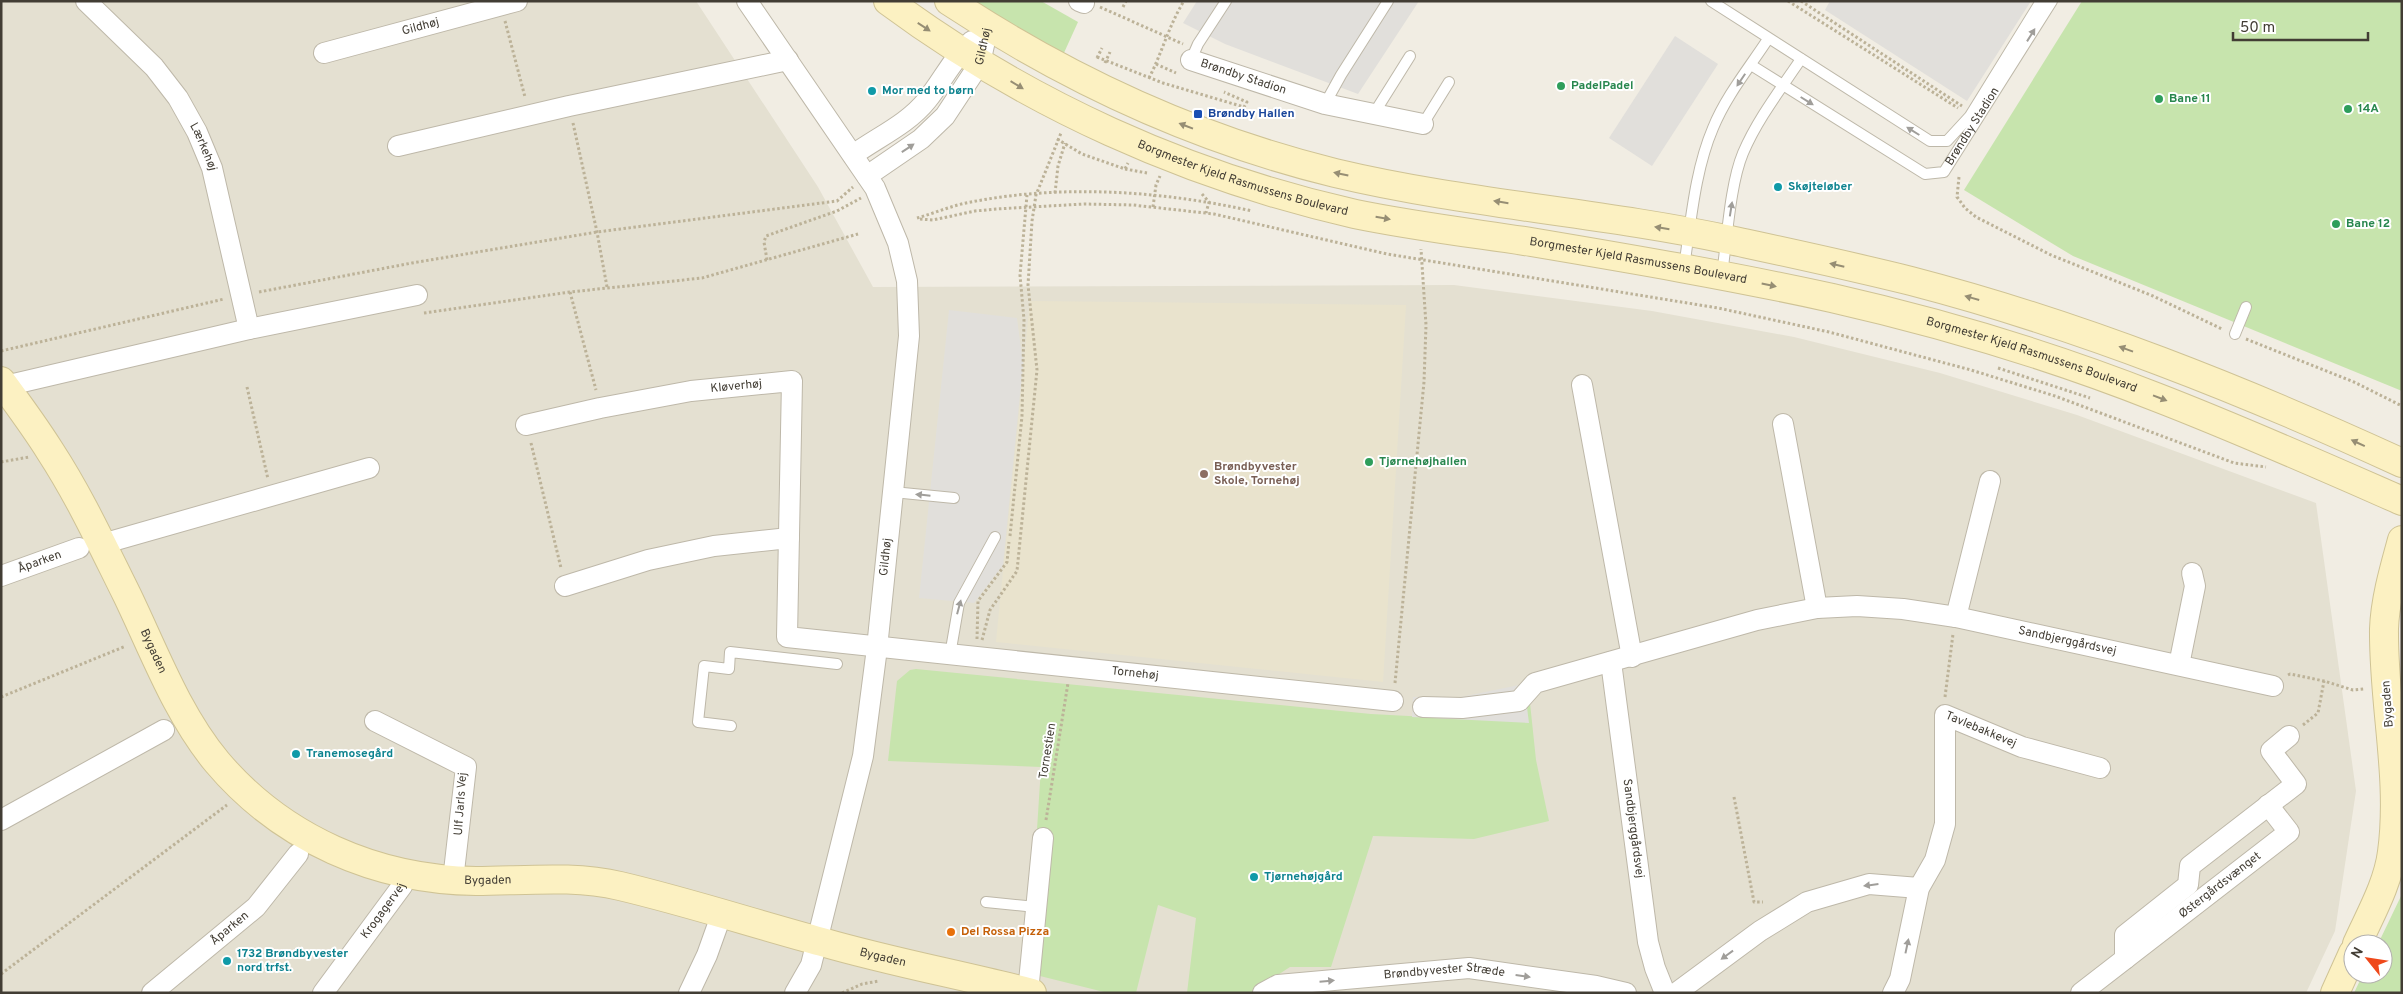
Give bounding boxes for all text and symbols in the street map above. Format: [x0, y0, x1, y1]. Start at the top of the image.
scale bar [2233, 10, 2368, 42]
street label: Gildhøj [400, 14, 441, 40]
text: 50 m [2240, 19, 2275, 38]
one-way arrow [917, 22, 931, 32]
street label: Gildhøj [972, 26, 996, 67]
one-way arrow [2026, 28, 2036, 42]
street label: Brøndby Stadion [1198, 56, 1288, 99]
one-way arrow [1736, 73, 1746, 87]
place label: PadelPadel [1571, 78, 1633, 94]
marker: PadelPadel [1555, 80, 1567, 92]
one-way arrow [1011, 81, 1024, 90]
place label: Mor med to børn [882, 83, 974, 99]
marker: Mor med to børn [866, 85, 878, 97]
street label: Brøndby Stadion [1942, 85, 2003, 169]
place label: Bane 11 [2169, 91, 2211, 107]
marker: Bane 11 [2153, 93, 2165, 105]
one-way arrow [1800, 96, 1813, 106]
place label: 14A [2358, 101, 2379, 117]
marker: 14A [2342, 103, 2354, 115]
place label: Brøndby Hallen [1208, 106, 1295, 122]
marker: Brøndby Hallen [1192, 108, 1204, 120]
street label: Lærkehøj [185, 120, 220, 172]
one-way arrow [1179, 121, 1193, 129]
one-way arrow [1907, 126, 1920, 135]
street label: Borgmester Kjeld Rasmussens Boulevard [1135, 137, 1349, 220]
one-way arrow [901, 143, 914, 153]
one-way arrow [1334, 170, 1349, 178]
place label: Skøjteløber [1788, 179, 1852, 195]
marker: Skøjteløber [1772, 181, 1784, 193]
one-way arrow [1493, 198, 1509, 206]
one-way arrow [1728, 201, 1736, 217]
one-way arrow [1375, 215, 1391, 223]
place label: Bane 12 [2346, 216, 2390, 232]
marker: Bane 12 [2330, 218, 2342, 230]
one-way arrow [1653, 224, 1669, 232]
street label: Borgmester Kjeld Rasmussens Boulevard [1528, 234, 1748, 288]
one-way arrow [1830, 261, 1845, 269]
one-way arrow [1762, 281, 1777, 289]
one-way arrow [1964, 294, 1979, 302]
street label: Borgmester Kjeld Rasmussens Boulevard [1924, 314, 2139, 397]
one-way arrow [2118, 345, 2133, 353]
street label: Kløverhøj [710, 376, 763, 397]
one-way arrow [2153, 394, 2168, 402]
one-way arrow [2350, 438, 2365, 447]
place label: Tjørnehøjhallen [1379, 454, 1467, 470]
marker: Tjørnehøjhallen [1363, 456, 1375, 468]
place label: Brøndbyvester Skole, Tornehøj [1214, 459, 1300, 489]
marker: Brøndbyvester Skole, Tornehøj [1198, 468, 1210, 480]
one-way arrow [915, 491, 931, 499]
street label: Gildhøj [876, 537, 896, 577]
street label: Åparken [15, 547, 64, 577]
one-way arrow [955, 599, 963, 614]
street label: Sandbjerggårdsvej [2017, 623, 2118, 660]
street label: Bygaden [136, 627, 170, 676]
street label: Tornehøj [1111, 663, 1159, 684]
street label: Bygaden [2378, 680, 2398, 728]
street label: Tavlebakkevej [1943, 708, 2019, 752]
street label: Tornestien [1036, 722, 1060, 780]
place label: Tranemosegård [306, 746, 393, 762]
marker: Tranemosegård [290, 748, 302, 760]
street label: Ulf Jarls Vej [451, 772, 471, 836]
street label: Sandbjerggårdsvej [1619, 778, 1647, 879]
street label: Østergårdsvænget [2176, 848, 2265, 922]
place label: Tjørnehøjgård [1264, 869, 1343, 885]
marker: Tjørnehøjgård [1248, 871, 1260, 883]
street label: Bygaden [464, 872, 512, 889]
street label: Krogagervej [357, 881, 410, 942]
one-way arrow [1863, 881, 1879, 889]
street label: Åparken [207, 908, 252, 949]
place label: Del Rossa Pizza [961, 924, 1049, 940]
marker: Del Rossa Pizza [945, 926, 957, 938]
north arrow [2343, 934, 2393, 984]
one-way arrow [1903, 939, 1911, 954]
street label: Bygaden [858, 945, 907, 971]
text: N [2348, 945, 2368, 962]
place label: 1732 Brøndbyvester nord trfst. [237, 946, 348, 976]
one-way arrow [1720, 950, 1734, 960]
marker: 1732 Brøndbyvester nord trfst. [221, 955, 233, 967]
street label: Brøndbyvester Stræde [1383, 960, 1506, 984]
one-way arrow [1516, 972, 1532, 980]
one-way arrow [1319, 976, 1335, 984]

